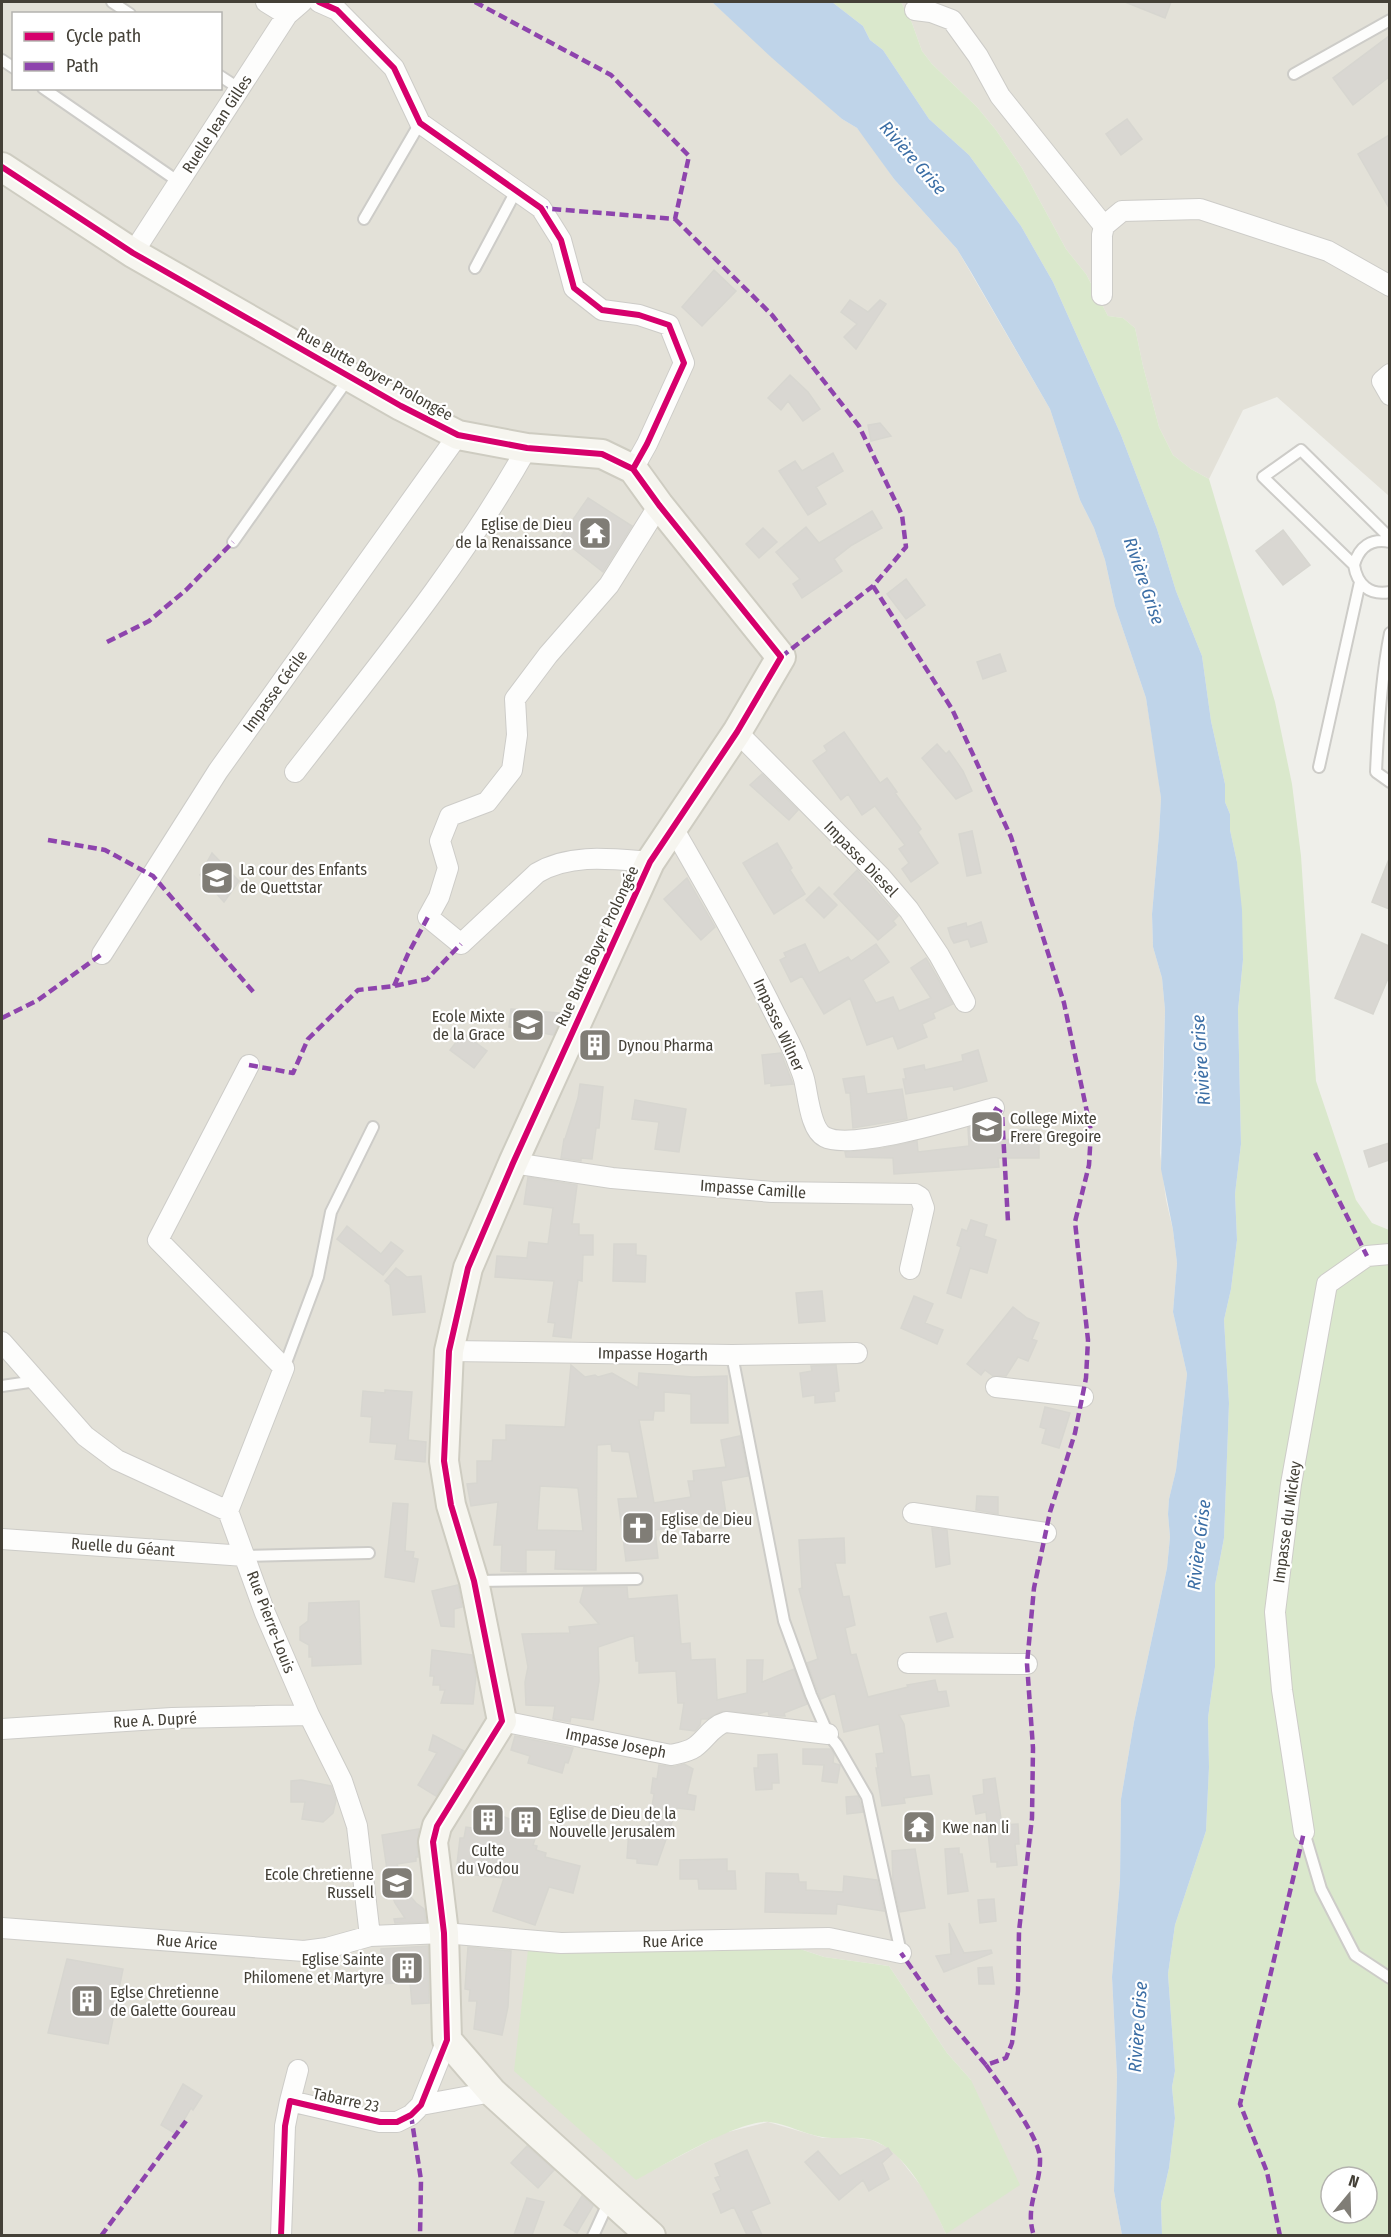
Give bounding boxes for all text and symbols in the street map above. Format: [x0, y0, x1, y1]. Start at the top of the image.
legend [12, 12, 222, 90]
text: Cycle path [66, 25, 141, 47]
text: Path [66, 55, 99, 77]
street label: Ruelle Jean Gilles [178, 71, 256, 177]
water label: Rivière Grise [875, 116, 951, 200]
street label: Rue Butte Boyer Prolongée [294, 323, 456, 425]
place label: Eglise de Dieu de la Renaissance [455, 515, 572, 552]
temple icon: Eglise de Dieu de la Renaissance [577, 515, 613, 551]
water label: Rivière Grise [1119, 534, 1169, 628]
street label: Impasse Cécile [239, 646, 311, 736]
street label: Impasse Diesel [820, 817, 902, 901]
school or university icon: La cour des Enfants de Quettstar [199, 860, 235, 896]
place label: La cour des Enfants de Quettstar [240, 860, 367, 897]
street label: Rue Butte Boyer Prolongée [551, 863, 643, 1029]
street label: Impasse Wilner [749, 976, 809, 1075]
place label: Ecole Mixte de la Grace [432, 1007, 505, 1044]
school or university icon: Ecole Mixte de la Grace [510, 1007, 546, 1043]
water label: Rivière Grise [1187, 1013, 1215, 1106]
building icon: Dynou Pharma [577, 1027, 613, 1063]
place label: Dynou Pharma [618, 1036, 714, 1055]
school or university icon: College Mixte Frere Gregoire [969, 1109, 1005, 1145]
place label: College Mixte Frere Gregoire [1010, 1109, 1101, 1146]
street label: Impasse Camille [699, 1176, 807, 1202]
street label: Impasse Hogarth [598, 1344, 708, 1364]
street label: Impasse du Mickey [1269, 1459, 1305, 1584]
water label: Rivière Grise [1183, 1498, 1216, 1591]
church icon: Eglise de Dieu de Tabarre [620, 1510, 656, 1546]
place label: Eglise de Dieu de Tabarre [661, 1510, 752, 1547]
street label: Ruelle du Géant [70, 1534, 176, 1560]
street label: Rue Pierre-Louis [243, 1568, 299, 1676]
street label: Rue A. Dupré [113, 1708, 197, 1732]
street label: Impasse Joseph [564, 1724, 668, 1762]
building icon: Culte du Vodou [470, 1802, 506, 1838]
building icon: Eglise de Dieu de la Nouvelle Jerusalem [508, 1804, 544, 1840]
place label: Eglise de Dieu de la Nouvelle Jerusalem [549, 1804, 676, 1841]
temple icon: Kwe nan li [901, 1809, 937, 1845]
place label: Kwe nan li [942, 1818, 1009, 1837]
place label: Culte du Vodou [457, 1841, 519, 1878]
place label: Ecole Chretienne Russell [265, 1865, 374, 1902]
school or university icon: Ecole Chretienne Russell [379, 1865, 415, 1901]
street label: Rue Arice [156, 1930, 218, 1954]
street label: Rue Arice [642, 1931, 704, 1951]
place label: Eglise Sainte Philomene et Martyre [244, 1950, 384, 1987]
building icon: Eglise Sainte Philomene et Martyre [389, 1950, 425, 1986]
water label: Rivière Grise [1124, 1980, 1152, 2073]
building icon: Eglse Chretienne de Galette Goureau [69, 1983, 105, 2019]
place label: Eglse Chretienne de Galette Goureau [110, 1983, 236, 2020]
street label: Tabarre 23 [311, 2084, 381, 2116]
north arrow [1319, 2165, 1379, 2225]
text: N [1346, 2171, 1361, 2192]

